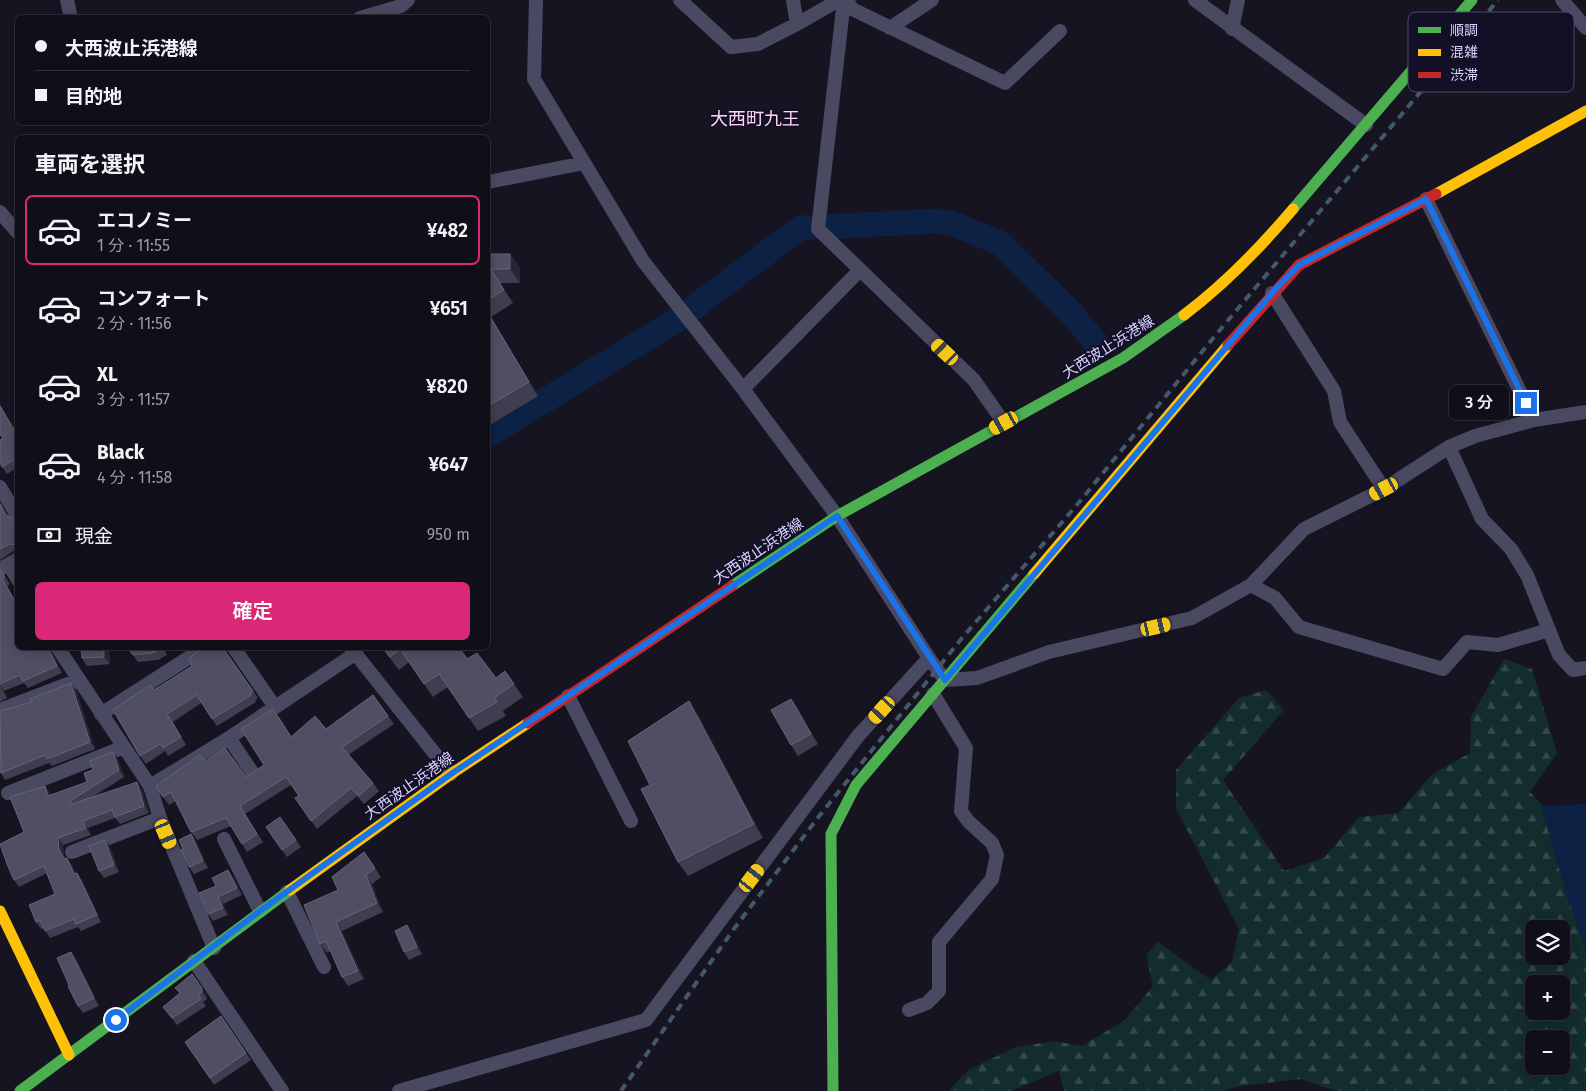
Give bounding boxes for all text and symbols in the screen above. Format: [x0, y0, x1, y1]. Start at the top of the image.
legend [1408, 12, 1574, 92]
text: 順調 [1450, 22, 1478, 39]
text: 大西波止浜港線 [65, 37, 198, 60]
text: 混雑 [1450, 44, 1478, 61]
text: 渋滞 [1450, 67, 1478, 84]
text: 目的地 [65, 85, 122, 108]
district label: 大西町九王 [710, 108, 800, 130]
text: 車両を選択 [35, 151, 145, 178]
icon: car [37, 208, 82, 253]
text: エコノミー [97, 209, 192, 232]
text: ¥482 [427, 219, 468, 242]
text: 1 分 · 11:55 [97, 236, 170, 255]
icon: car [37, 286, 82, 331]
text: コンフォート [97, 287, 210, 310]
text: ¥651 [430, 297, 468, 320]
street label: 大西波止浜港線 [1059, 312, 1157, 382]
text: 2 分 · 11:56 [97, 314, 172, 333]
car [928, 336, 961, 368]
text: XL [97, 363, 118, 386]
icon: car [37, 364, 82, 409]
text: ¥820 [426, 375, 468, 398]
callout: 3 分 [1448, 386, 1508, 420]
text: 3 分 · 11:57 [97, 390, 170, 409]
route end [1515, 392, 1537, 414]
text: 3 分 [1465, 393, 1493, 412]
car [987, 409, 1020, 437]
text: Black [97, 441, 144, 464]
icon: car [37, 442, 82, 487]
text: ¥647 [428, 453, 468, 476]
text: 4 分 · 11:58 [97, 468, 172, 487]
car [1367, 475, 1400, 503]
street label: 大西波止浜港線 [709, 514, 807, 588]
icon: cash [35, 521, 63, 549]
text: 現金 [75, 525, 113, 548]
text: 950 m [427, 525, 470, 544]
button: 確定 [35, 582, 470, 640]
car [1139, 616, 1172, 638]
car [866, 694, 897, 726]
street label: 大西波止浜港線 [361, 749, 457, 823]
car [153, 817, 178, 851]
car [736, 862, 767, 894]
map controls [1525, 920, 1570, 1075]
button: layers [1525, 920, 1570, 965]
button: + [1525, 975, 1570, 1020]
route start [105, 1009, 127, 1031]
button: − [1525, 1030, 1570, 1075]

